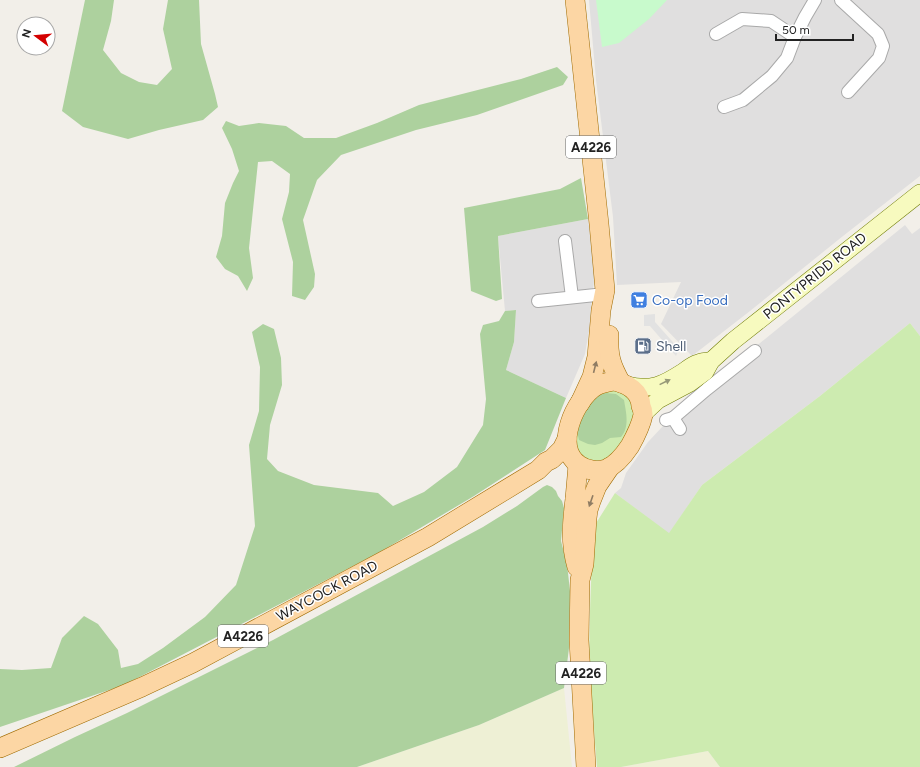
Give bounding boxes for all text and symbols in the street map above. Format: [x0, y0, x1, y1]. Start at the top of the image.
north arrow [16, 16, 56, 56]
scale bar [776, 16, 853, 42]
text: 50 m [782, 23, 810, 37]
text: N [19, 27, 34, 39]
road number: A4226 [566, 136, 616, 158]
street label: PONTYPRIDD ROAD [760, 229, 870, 323]
supermarket icon: Co-op Food [629, 290, 649, 310]
place label: Co-op Food [652, 292, 728, 309]
fuel station icon: Shell [633, 336, 653, 356]
place label: Shell [656, 338, 686, 355]
one-way arrow [592, 360, 598, 372]
one-way arrow [659, 379, 671, 385]
one-way arrow [588, 495, 594, 507]
street label: WAYCOCK ROAD [273, 557, 381, 625]
road number: A4226 [218, 625, 268, 647]
road number: A4226 [556, 662, 606, 684]

